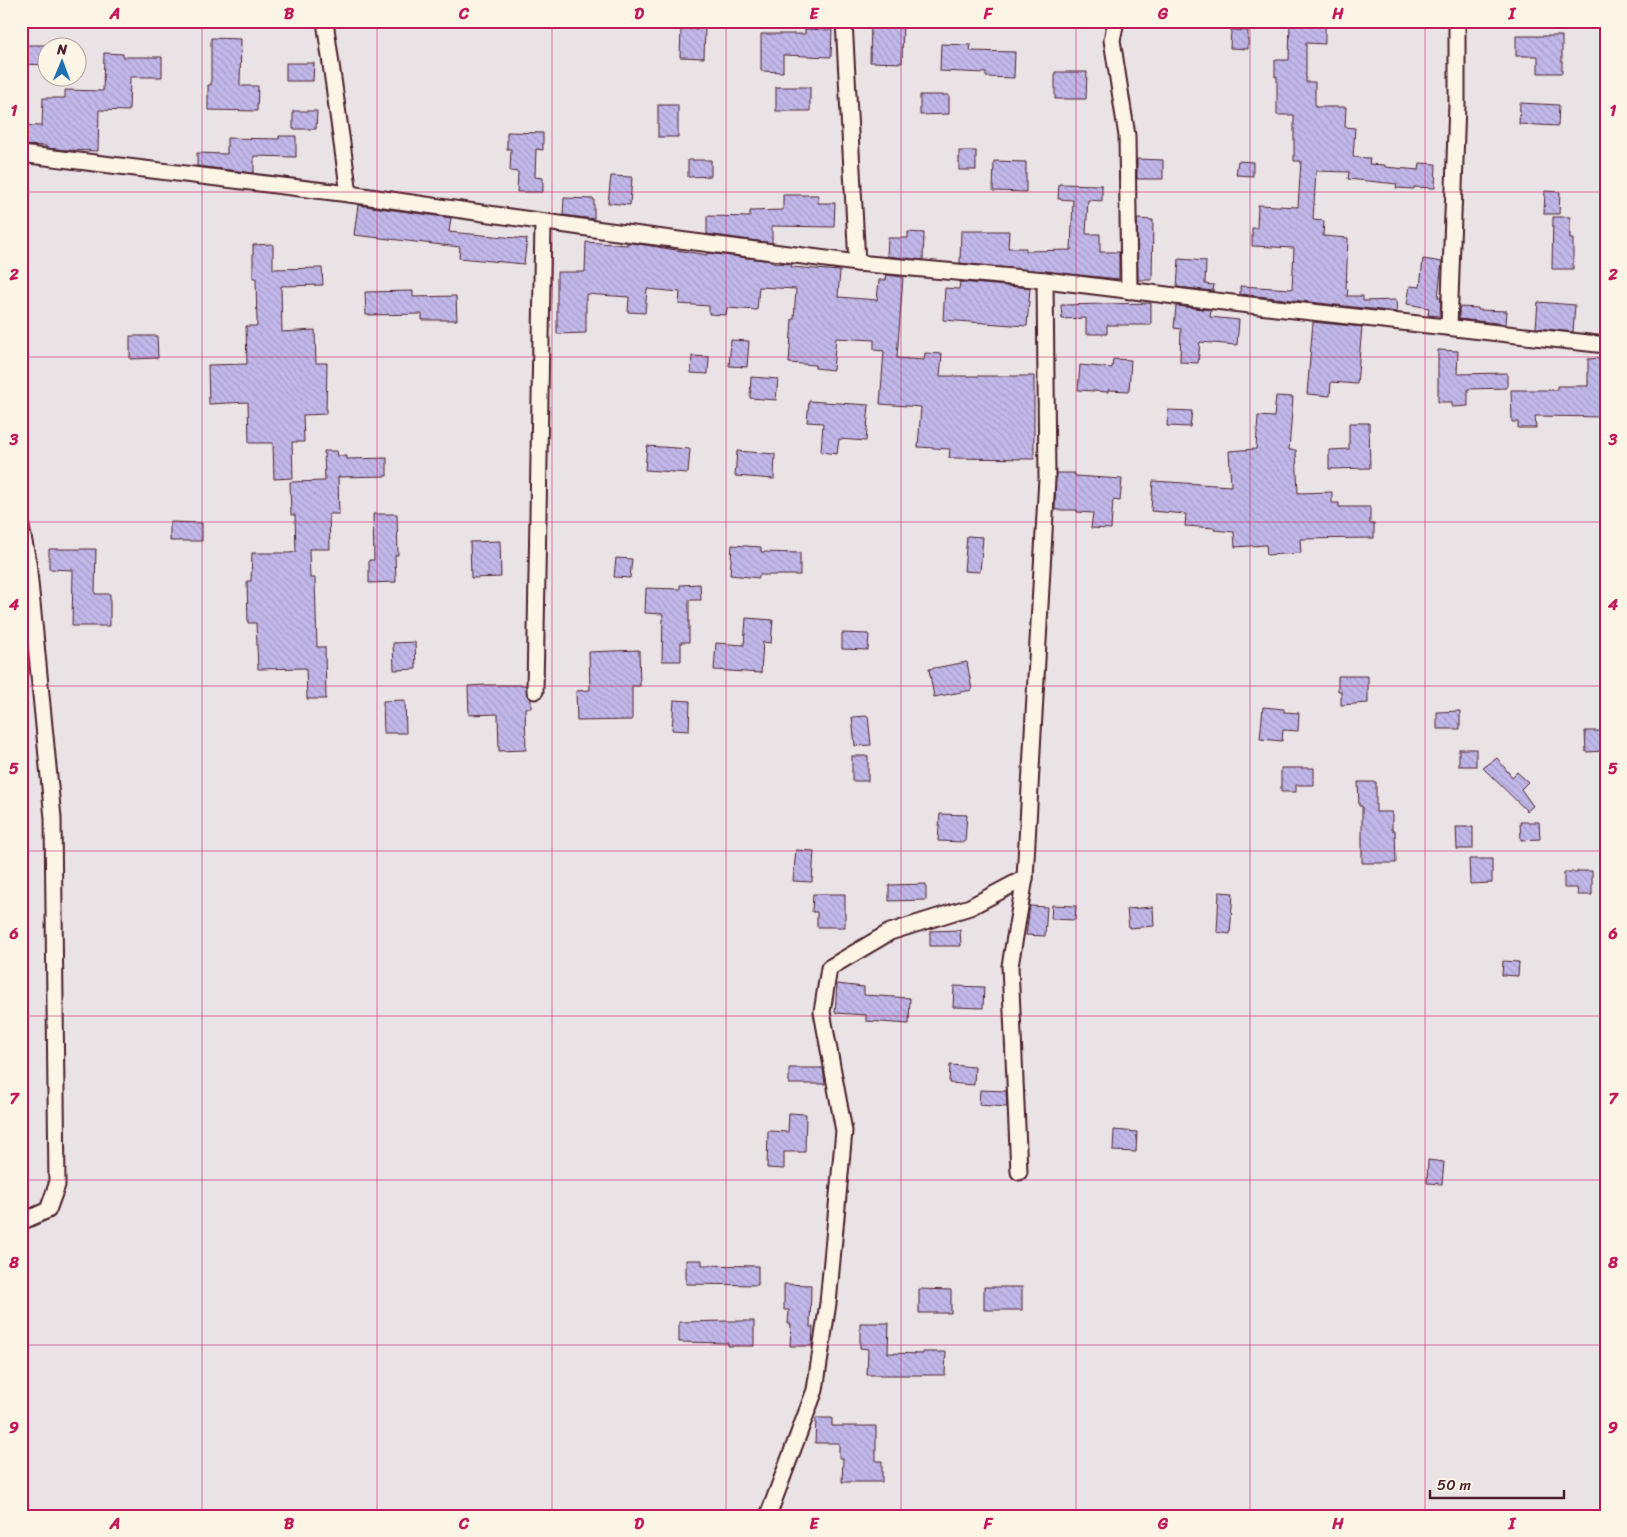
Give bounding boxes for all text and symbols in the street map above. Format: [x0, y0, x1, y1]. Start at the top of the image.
text: A [109, 0, 120, 28]
text: B [284, 0, 295, 28]
text: C [458, 0, 470, 28]
text: D [634, 0, 644, 28]
text: E [810, 0, 820, 28]
text: F [983, 0, 994, 28]
text: G [1157, 0, 1169, 28]
text: H [1331, 0, 1344, 28]
text: I [1508, 0, 1517, 28]
text: N [56, 37, 68, 62]
north arrow [38, 38, 88, 88]
text: 1 [11, 96, 18, 125]
text: 1 [1610, 96, 1617, 125]
text: 2 [8, 260, 19, 289]
text: 2 [1607, 260, 1618, 289]
text: 3 [9, 425, 19, 454]
text: 3 [1608, 425, 1618, 454]
text: 4 [8, 590, 19, 619]
text: 4 [1607, 590, 1618, 619]
text: 5 [9, 754, 19, 783]
text: 5 [1608, 754, 1618, 783]
text: 6 [8, 919, 19, 948]
text: 6 [1607, 919, 1618, 948]
text: 7 [9, 1084, 20, 1113]
text: 7 [1608, 1084, 1619, 1113]
text: 8 [8, 1248, 19, 1277]
text: 8 [1607, 1248, 1618, 1277]
text: 9 [9, 1413, 19, 1442]
text: 9 [1608, 1413, 1618, 1442]
scale bar [1430, 1467, 1563, 1499]
text: 50 m [1437, 1472, 1472, 1498]
text: A [109, 1509, 120, 1537]
text: B [284, 1509, 295, 1537]
text: C [458, 1509, 470, 1537]
text: D [634, 1509, 644, 1537]
text: E [810, 1509, 820, 1537]
text: F [983, 1509, 994, 1537]
text: G [1157, 1509, 1169, 1537]
text: H [1331, 1509, 1344, 1537]
text: I [1508, 1509, 1517, 1537]

